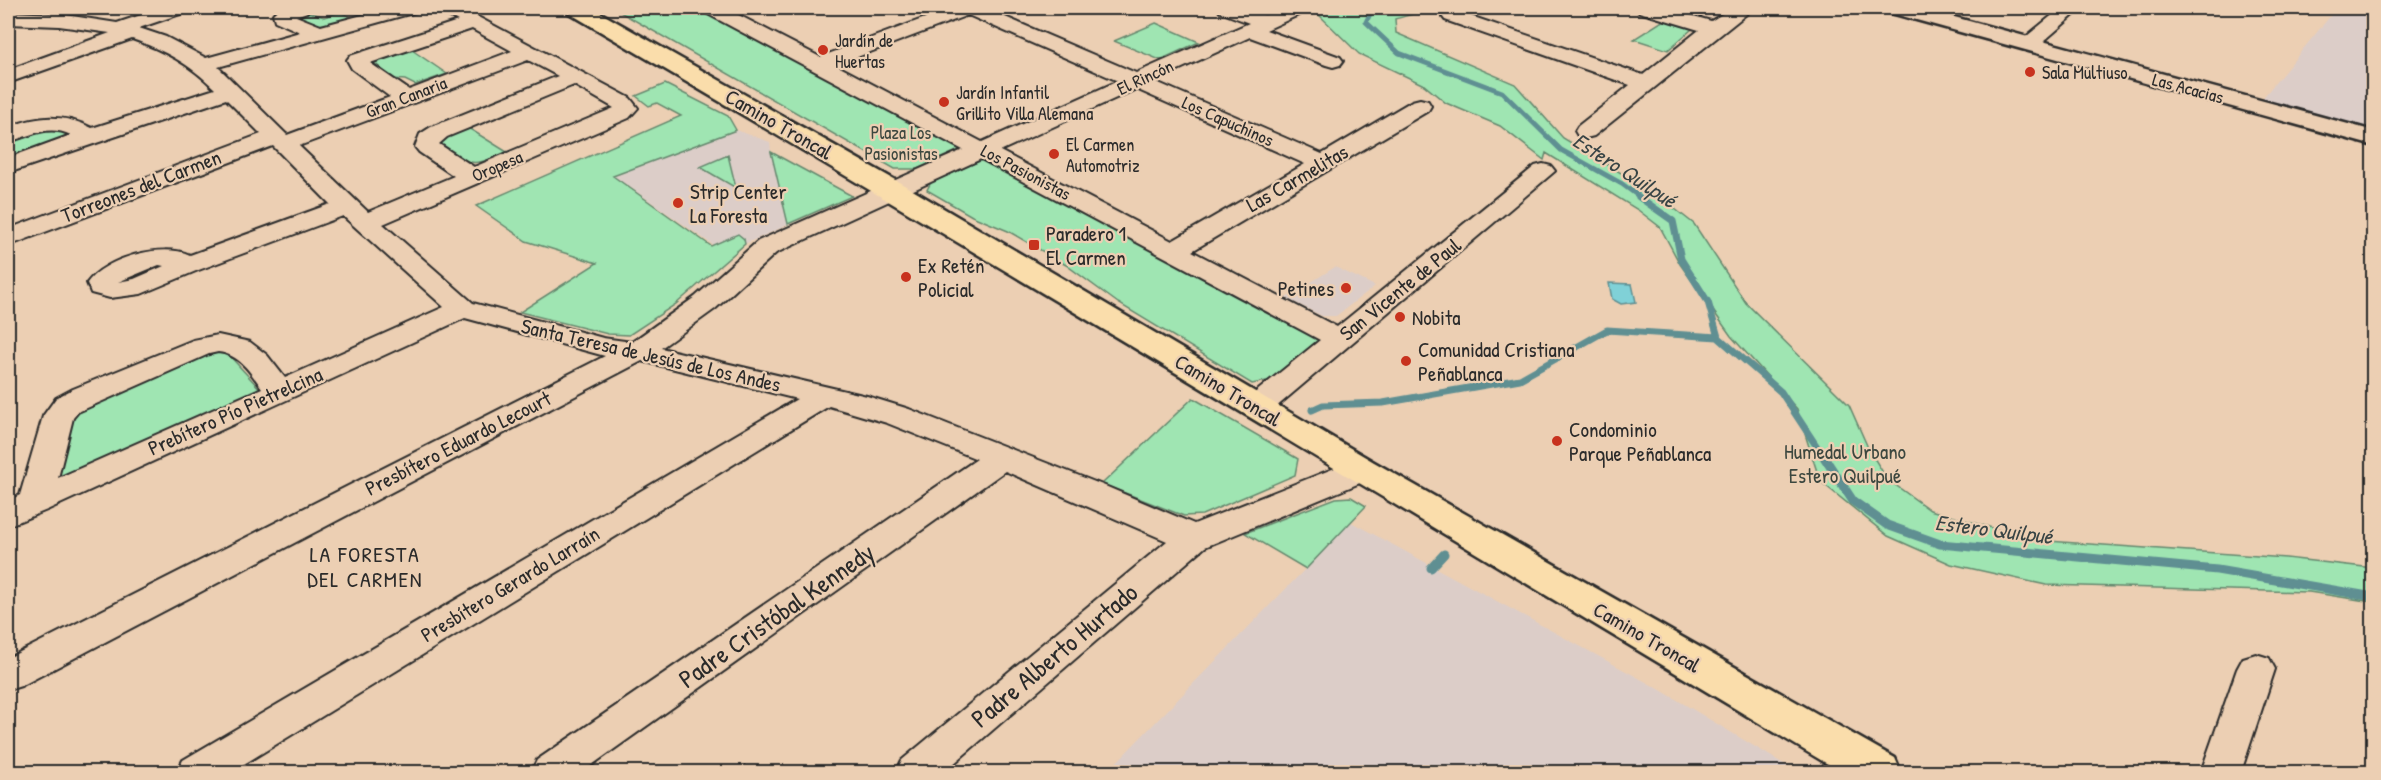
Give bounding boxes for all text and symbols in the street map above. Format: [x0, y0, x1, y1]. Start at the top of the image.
place label: Jardín de Huertas [835, 28, 893, 74]
marker: Jardín de Huertas [816, 43, 830, 57]
street label: El Rincón [1113, 53, 1177, 101]
place label: Sala Multiuso [2042, 60, 2128, 85]
marker: Sala Multiuso [2023, 65, 2037, 79]
street label: Las Acacias [2150, 67, 2226, 109]
street label: Gran Canaria [362, 70, 450, 124]
place label: Jardín Infantil Grillito Villa Alemana [956, 80, 1093, 126]
street label: Camino Troncal [720, 82, 838, 167]
street label: Los Capuchinos [1178, 90, 1278, 152]
marker: Jardín Infantil Grillito Villa Alemana [937, 95, 951, 109]
park label: Plaza Los Pasionistas [864, 120, 938, 166]
water label: Estero Quilpué [1567, 125, 1684, 215]
place label: El Carmen Automotriz [1066, 132, 1140, 178]
street label: Las Carmelitas [1241, 137, 1353, 219]
street label: Los Pasionistas [977, 138, 1075, 206]
street label: Torreones del Carmen [57, 142, 225, 230]
street label: Oropesa [468, 144, 526, 188]
marker: El Carmen Automotriz [1047, 147, 1061, 161]
place label: Strip Center La Foresta [690, 177, 787, 230]
marker: Strip Center La Foresta [671, 196, 685, 210]
place label: Paradero 1 El Carmen [1046, 219, 1126, 272]
street label: San Vicente de Paul [1333, 231, 1467, 347]
marker: Paradero 1 El Carmen [1027, 238, 1041, 252]
place label: Ex Retén Policial [918, 251, 985, 304]
marker: Ex Retén Policial [899, 270, 913, 284]
place label: Petines [1278, 274, 1334, 303]
marker: Petines [1339, 281, 1353, 295]
place label: Nobita [1412, 303, 1460, 332]
marker: Nobita [1393, 310, 1407, 324]
street label: Santa Teresa de Jesús de Los Andes [518, 311, 784, 399]
place label: Comunidad Cristiana Peñablanca [1418, 335, 1575, 388]
street label: Camino Troncal [1169, 347, 1287, 433]
marker: Comunidad Cristiana Peñablanca [1399, 354, 1413, 368]
street label: Prebítero Pío Pietrelcina [143, 360, 327, 462]
street label: Presbítero Eduardo Lecourt [360, 383, 557, 502]
place label: Condominio Parque Peñablanca [1569, 415, 1711, 468]
marker: Condominio Parque Peñablanca [1550, 434, 1564, 448]
park label: Humedal Urbano Estero Quilpué [1784, 437, 1906, 490]
water label: Estero Quilpué [1934, 507, 2056, 551]
street label: Presbítero Gerardo Larraín [415, 519, 605, 649]
street label: Padre Cristóbal Kennedy [671, 534, 881, 696]
district label: LA FORESTA DEL CARMEN [307, 539, 423, 594]
street label: Padre Alberto Hurtado [963, 575, 1145, 735]
street label: Camino Troncal [1588, 595, 1706, 680]

